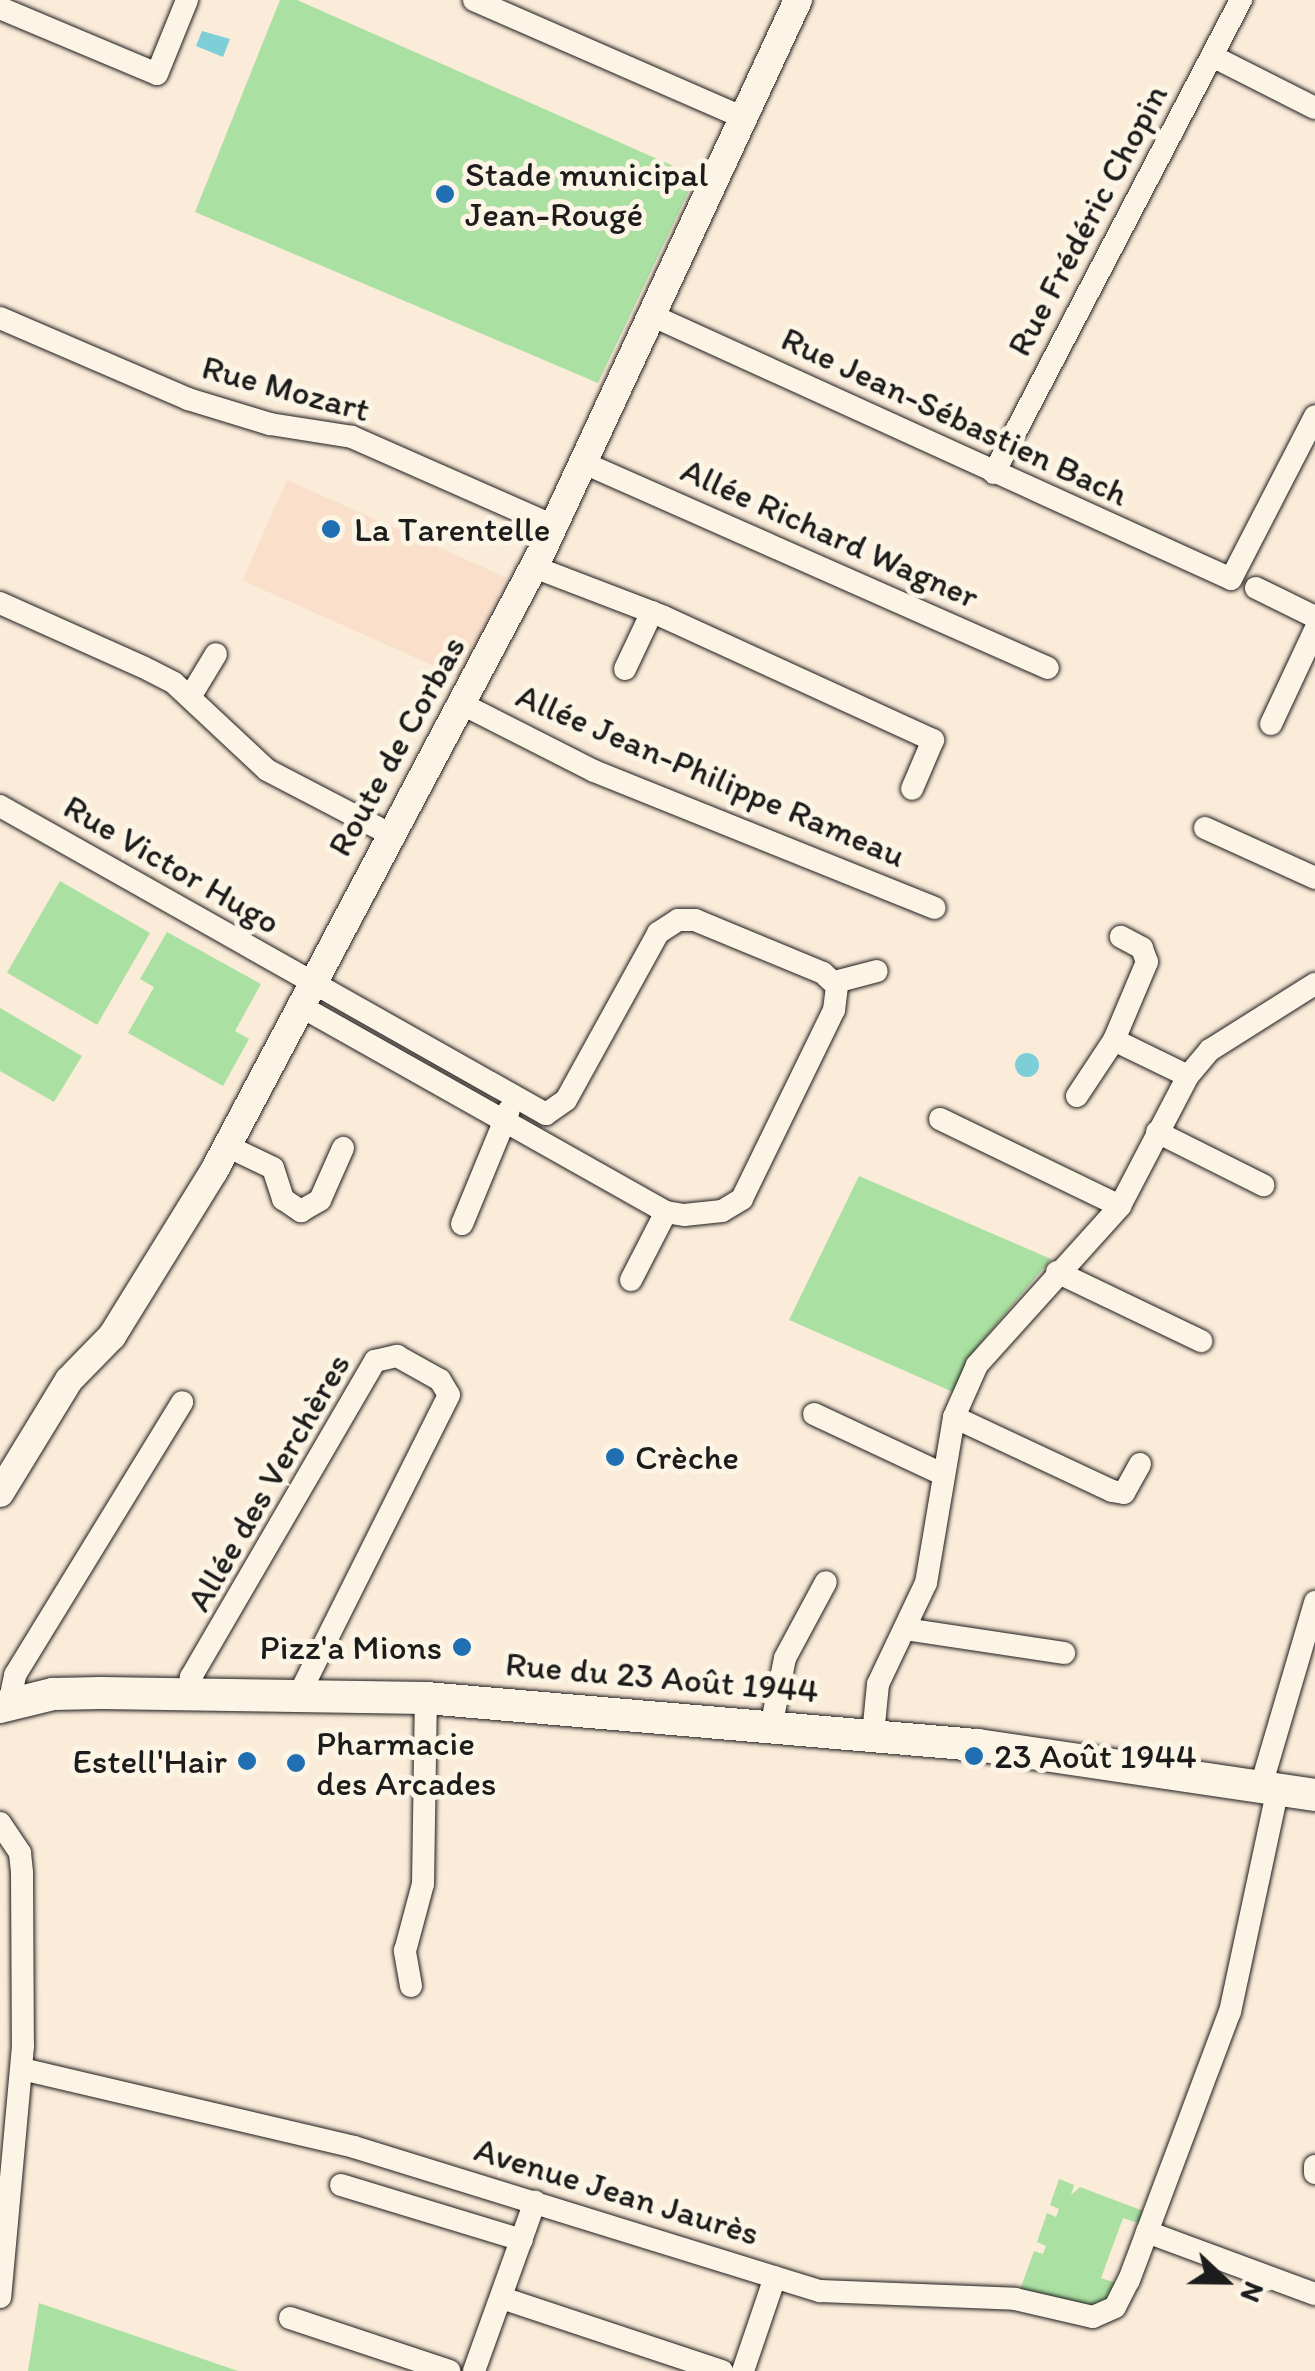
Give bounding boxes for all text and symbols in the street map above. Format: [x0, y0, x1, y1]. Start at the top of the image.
street label: Rue Frédéric Chopin [998, 77, 1176, 363]
place label: Stade municipal Jean-Rougé [465, 153, 708, 235]
marker: Stade municipal Jean-Rougé [434, 183, 456, 205]
street label: Rue Jean-Sébastien Bach [774, 317, 1136, 515]
street label: Rue Mozart [198, 346, 374, 430]
street label: Allée Richard Wagner [675, 449, 985, 617]
place label: La Tarentelle [354, 508, 548, 550]
marker: La Tarentelle [318, 516, 344, 542]
street label: Route de Corbas [318, 629, 474, 863]
street label: Allée Jean-Philippe Rameau [511, 674, 911, 876]
street label: Rue Victor Hugo [56, 785, 288, 943]
street label: Allée des Verchères [177, 1346, 359, 1618]
place label: Crèche [635, 1436, 739, 1478]
marker: Crèche [604, 1446, 626, 1468]
place label: Pizz'a Mions [260, 1626, 442, 1668]
marker: Pizz'a Mions [451, 1636, 473, 1658]
street label: Rue du 23 Août 1944 [504, 1642, 820, 1712]
place label: Pharmacie des Arcades [316, 1722, 497, 1804]
place label: 23 Août 1944 [994, 1735, 1197, 1777]
place label: Estell'Hair [72, 1740, 227, 1782]
marker: 23 Août 1944 [963, 1745, 985, 1767]
marker: Estell'Hair [236, 1750, 258, 1772]
marker: Pharmacie des Arcades [285, 1752, 307, 1774]
street label: Avenue Jean Jaurès [469, 2128, 765, 2254]
north arrow [1175, 2231, 1275, 2331]
text: N [1234, 2277, 1272, 2307]

